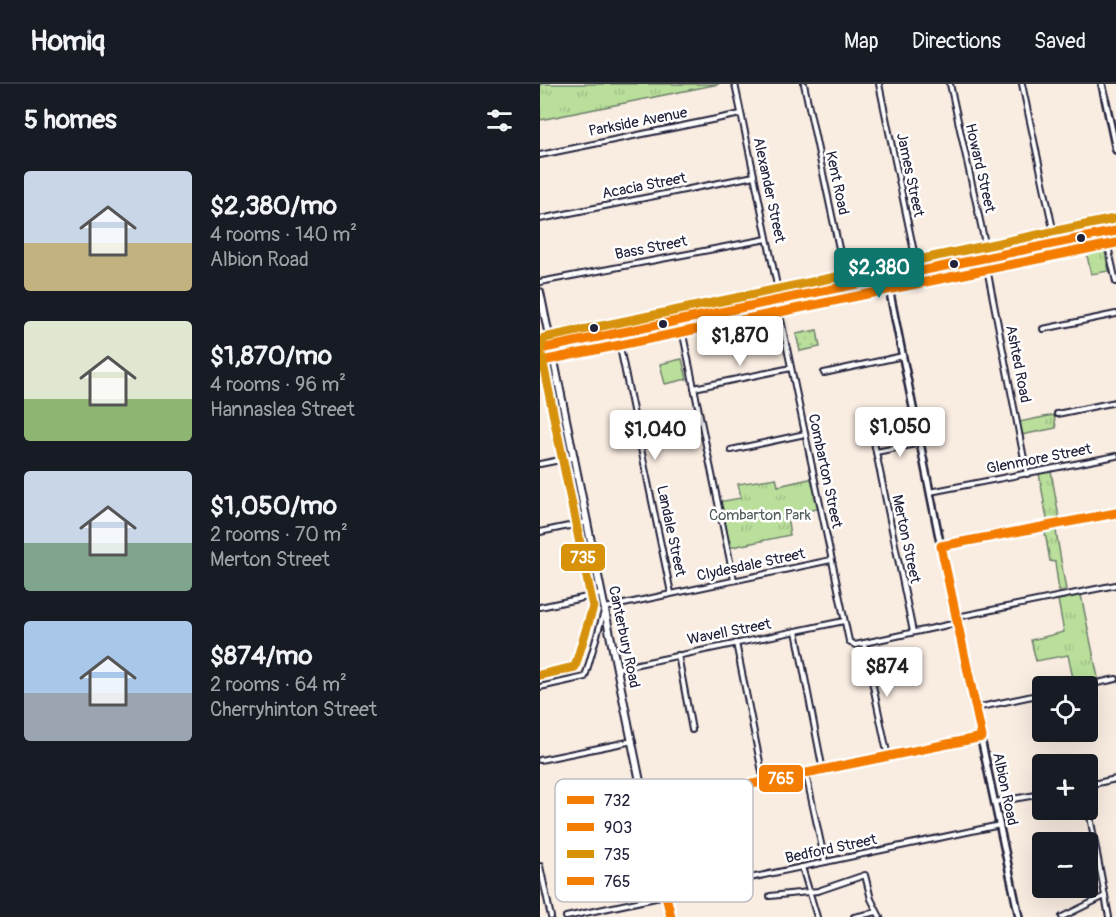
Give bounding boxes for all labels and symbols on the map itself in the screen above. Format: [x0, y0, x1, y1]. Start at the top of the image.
street label: Parkside Avenue [587, 103, 689, 141]
street label: Howard Street [961, 122, 1000, 215]
street label: James Street [892, 131, 928, 220]
street label: Alexander Street [749, 135, 790, 245]
street label: Kent Road [821, 149, 853, 217]
street label: Acacia Street [600, 168, 689, 203]
street label: Bass Street [613, 232, 689, 264]
unlabelled marker [1075, 232, 1087, 244]
pin: $2,380 [830, 248, 928, 299]
unlabelled marker [948, 258, 960, 270]
pin: $1,870 [691, 316, 789, 367]
unlabelled marker [657, 318, 669, 330]
unlabelled marker [588, 322, 600, 334]
street label: Ashted Road [1001, 324, 1035, 404]
pin: $1,050 [851, 407, 949, 458]
pin: $1,040 [606, 410, 704, 461]
street label: Combarton Street [804, 412, 847, 531]
street label: Glenmore Street [985, 439, 1094, 479]
street label: Landale Street [652, 484, 690, 579]
street label: Merton Street [887, 493, 925, 586]
park label: Combarton Park [709, 506, 812, 525]
line badge: 735 [560, 543, 606, 572]
street label: Clydesdale Street [695, 544, 808, 586]
text: 735 [570, 548, 596, 568]
street label: Canterbury Road [604, 584, 644, 690]
street label: Wavell Street [685, 614, 773, 649]
pin: $874 [851, 647, 923, 698]
street label: Albion Road [988, 751, 1022, 827]
line badge: 765 [758, 764, 804, 793]
text: 765 [768, 769, 795, 789]
legend [555, 779, 753, 902]
text: 732 [604, 791, 630, 811]
text: 903 [604, 818, 632, 838]
street label: Bedford Street [784, 830, 879, 868]
text: 735 [604, 845, 630, 865]
text: 765 [604, 872, 630, 892]

